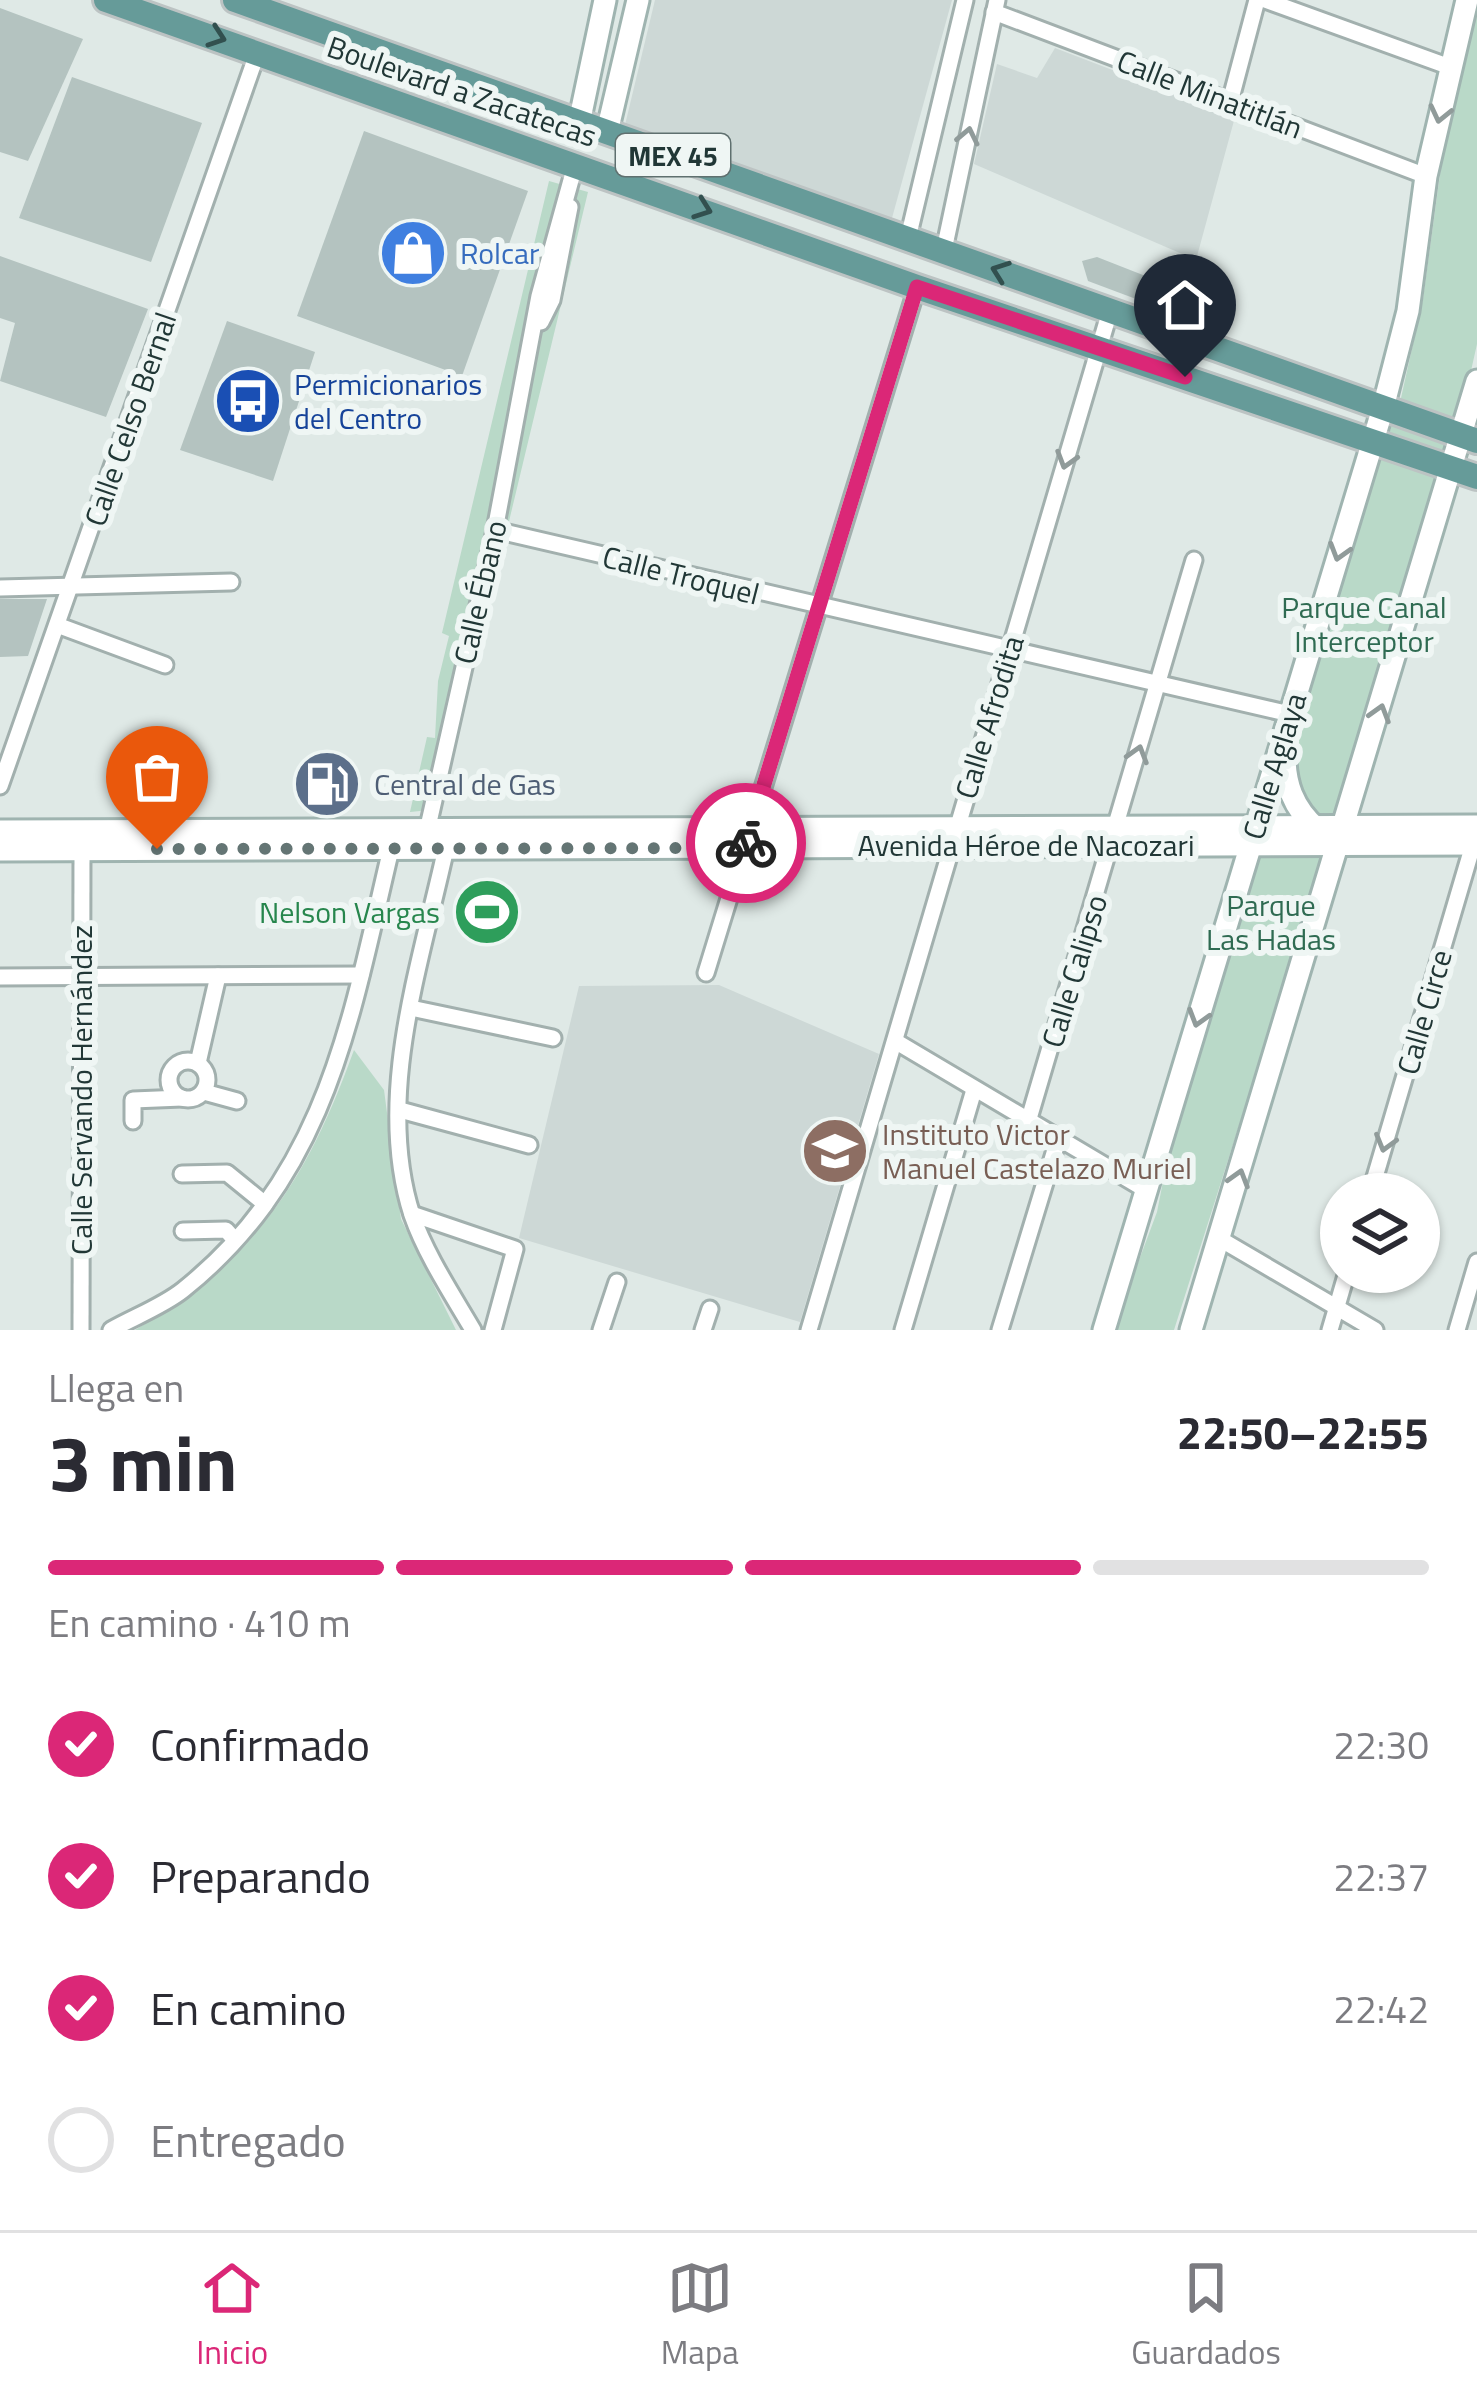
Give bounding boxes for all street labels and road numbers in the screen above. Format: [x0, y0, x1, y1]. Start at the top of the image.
street label: Boulevard a Zacatecas [321, 23, 603, 159]
street label: Calle Minatitlán [1110, 37, 1310, 151]
road number: MEX 45 [616, 134, 730, 176]
street label: Calle Celso Bernal [72, 306, 188, 532]
street label: Calle Ébano [441, 516, 519, 668]
street label: Calle Troquel [598, 533, 764, 617]
street label: Calle Afrodita [942, 630, 1036, 804]
street label: Calle Aglaya [1230, 687, 1318, 845]
street label: Avenida Héroe de Nacozari [858, 822, 1194, 868]
street label: Calle Calipso [1029, 889, 1119, 1053]
street label: Calle Servando Hernández [58, 925, 104, 1255]
street label: Calle Circe [1384, 944, 1464, 1080]

